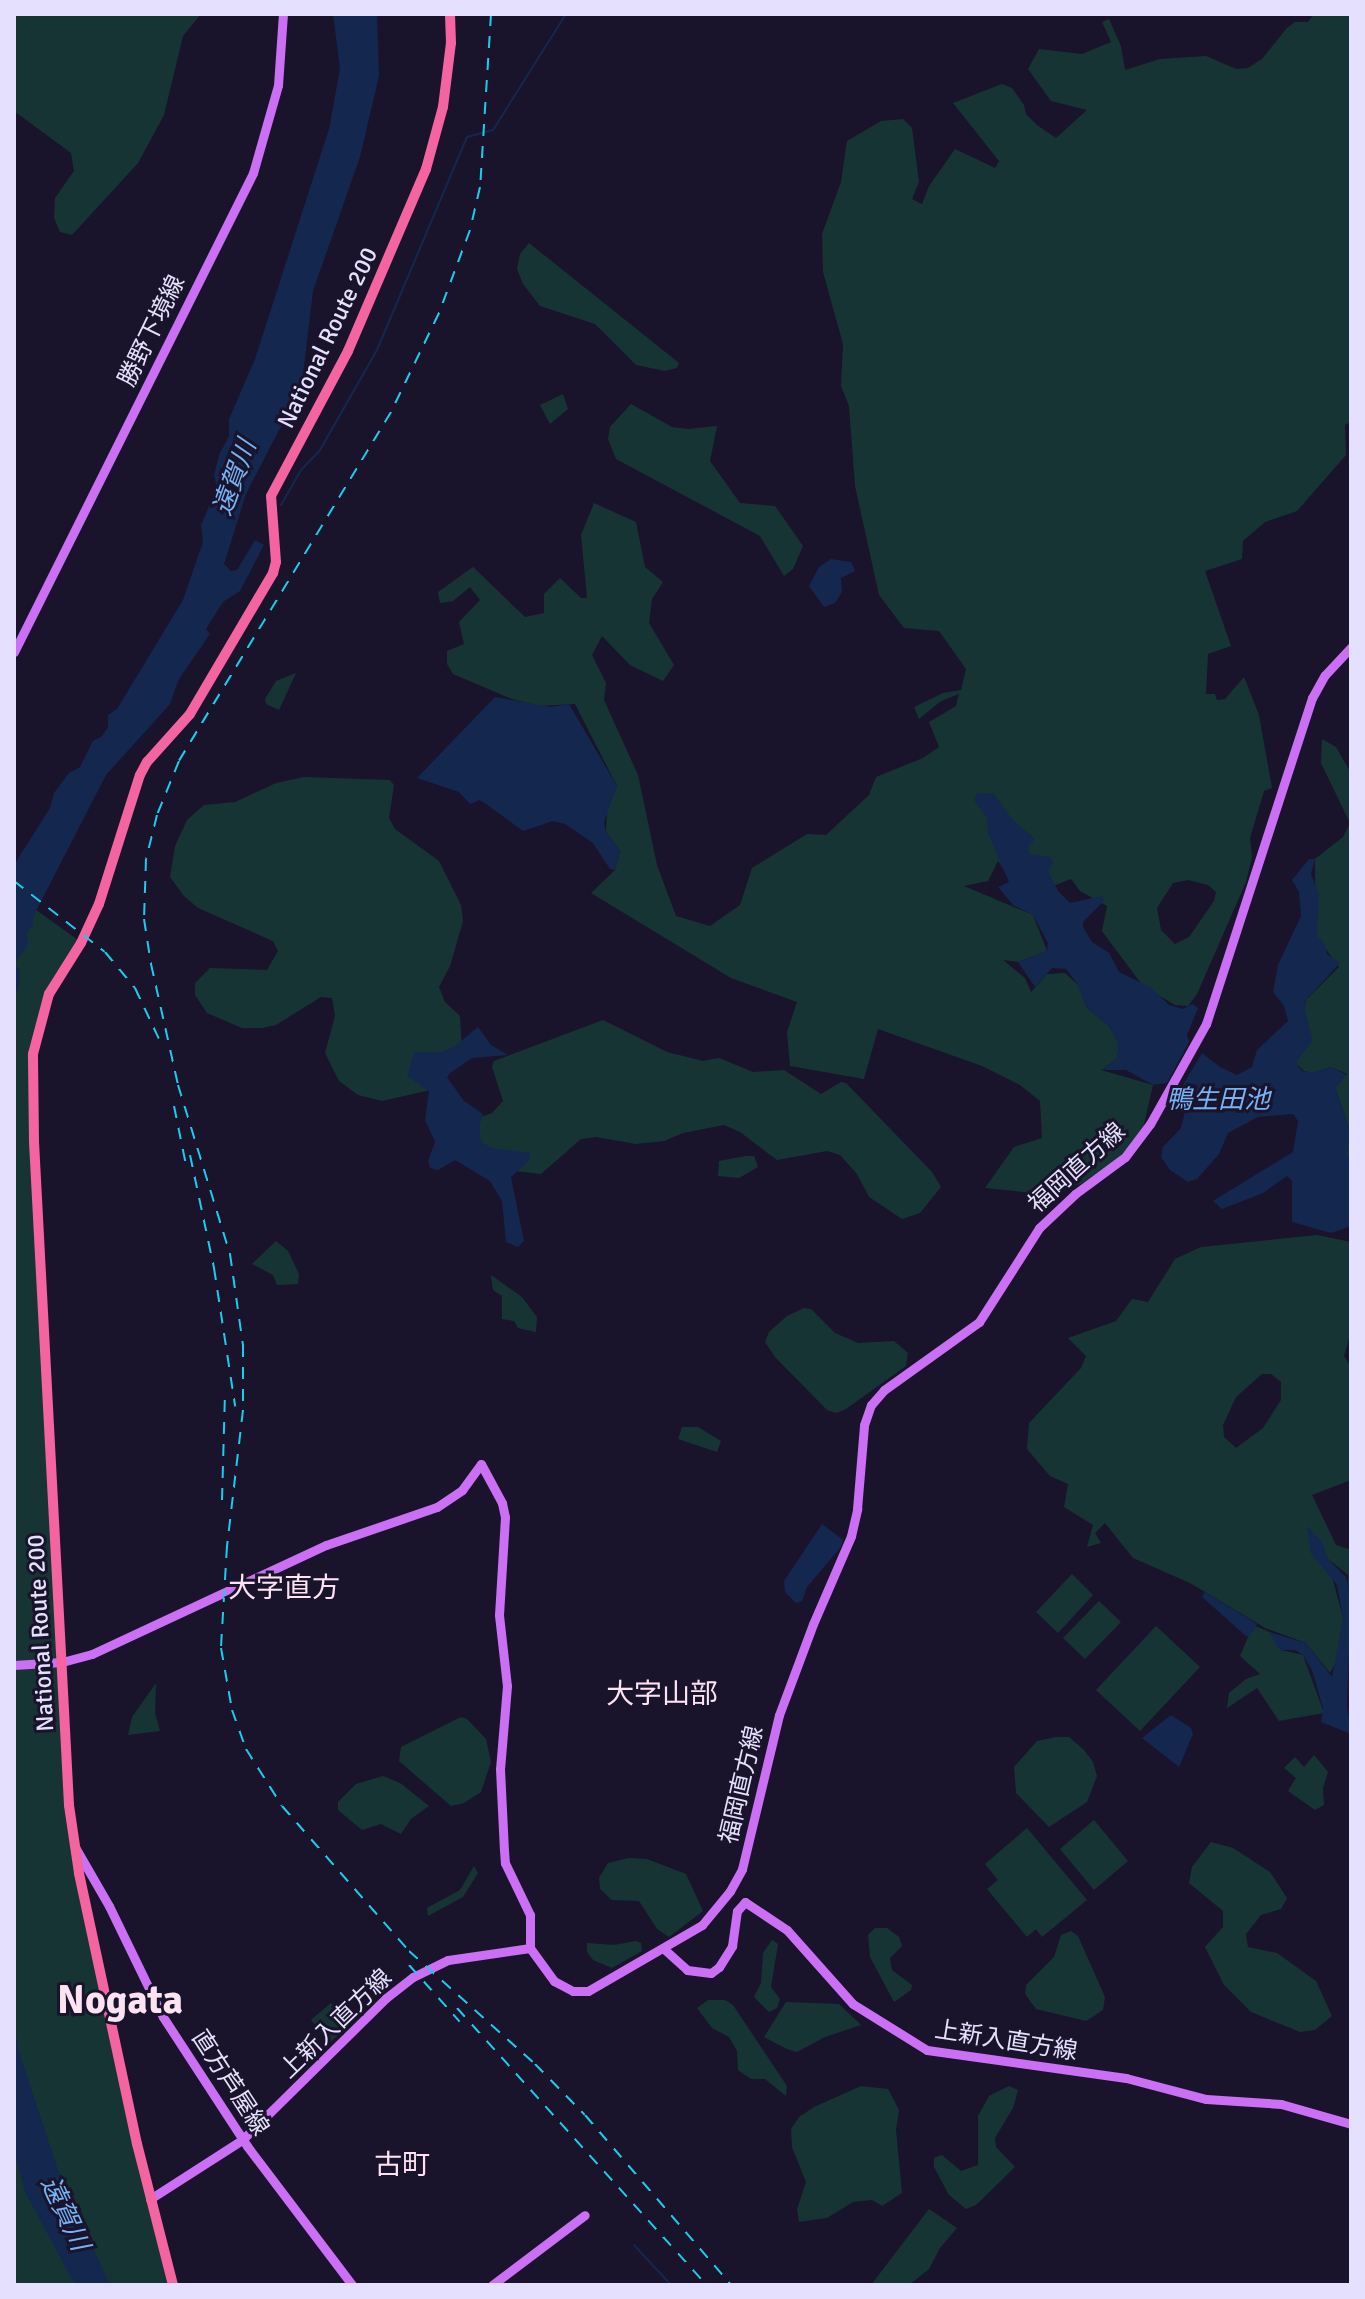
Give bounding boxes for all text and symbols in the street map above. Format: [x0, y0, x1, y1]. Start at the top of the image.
street label: National Route 200 [272, 243, 384, 433]
street label: 勝野下境線 [113, 271, 191, 391]
water label: 遠賀川 [208, 436, 264, 520]
water label: 鴨生田池 [1166, 1085, 1270, 1117]
street label: 福岡直方線 [1023, 1117, 1131, 1219]
street label: National Route 200 [21, 1534, 61, 1732]
district label: 大字直方 [228, 1571, 340, 1605]
district label: 大字山部 [606, 1677, 718, 1711]
street label: 福岡直方線 [714, 1723, 770, 1847]
street label: 上新入直方線 [274, 1964, 398, 2084]
district label: Nogata [57, 1976, 183, 2024]
street label: 上新入直方線 [933, 2016, 1079, 2066]
street label: 直方芦屋線 [185, 2025, 275, 2141]
district label: 古町 [374, 2148, 430, 2182]
water label: 遠賀川 [33, 2172, 95, 2256]

